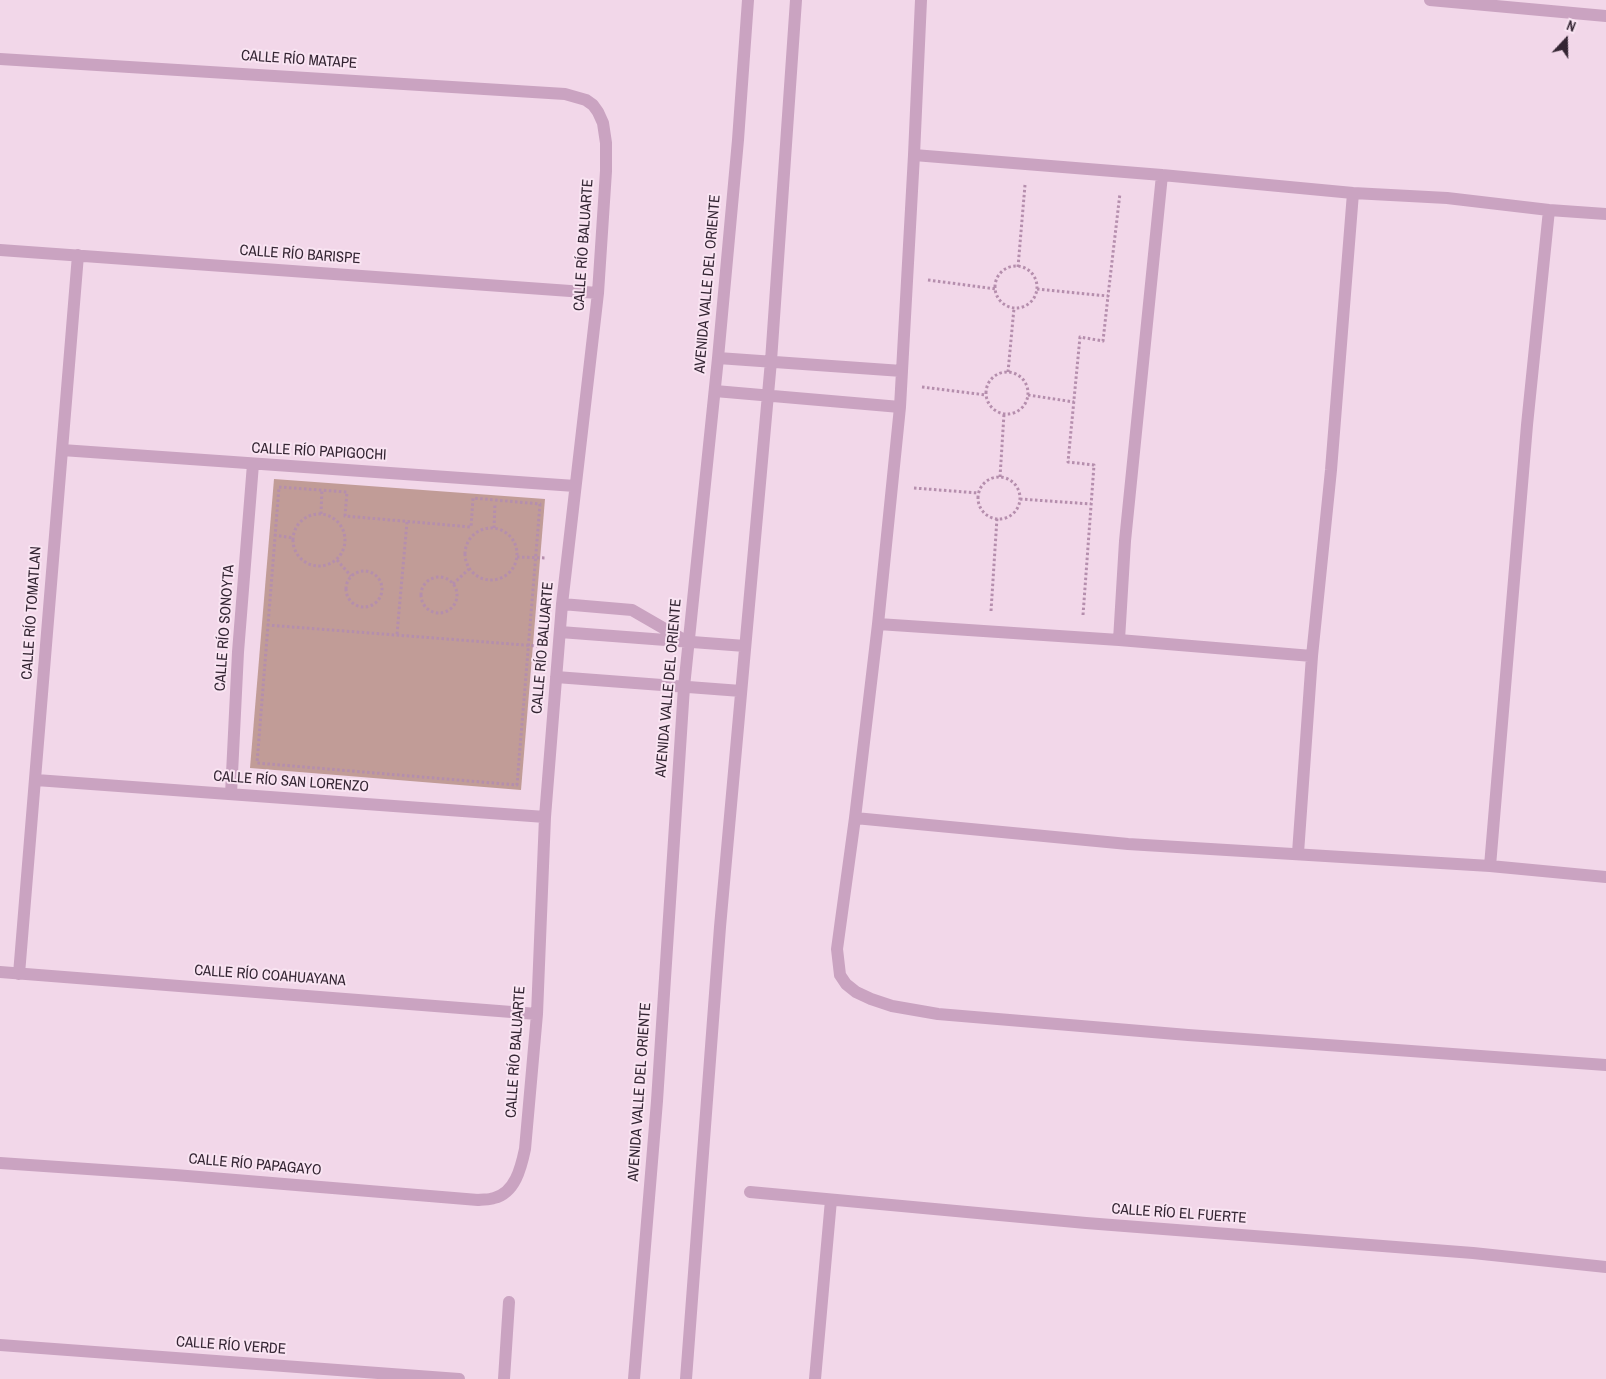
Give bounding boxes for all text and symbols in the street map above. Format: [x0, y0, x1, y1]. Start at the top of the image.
north arrow [1541, 15, 1591, 65]
text: N [1564, 16, 1578, 36]
street label: CALLE RÍO MATAPE [240, 47, 358, 73]
street label: CALLE RÍO BALUARTE [570, 178, 598, 312]
street label: AVENIDA VALLE DEL ORIENTE [691, 194, 725, 374]
street label: CALLE RÍO BARISPE [239, 242, 361, 268]
street label: CALLE RÍO PAPIGOCHI [251, 439, 387, 465]
street label: CALLE RÍO TOMATLAN [18, 546, 46, 680]
street label: CALLE RÍO SONOYTA [212, 564, 238, 692]
street label: CALLE RÍO BALUARTE [528, 581, 558, 715]
street label: AVENIDA VALLE DEL ORIENTE [652, 598, 686, 778]
street label: CALLE RÍO SAN LORENZO [213, 768, 369, 796]
street label: CALLE RÍO COAHUAYANA [194, 962, 346, 990]
street label: CALLE RÍO BALUARTE [502, 985, 530, 1119]
street label: AVENIDA VALLE DEL ORIENTE [625, 1002, 655, 1182]
street label: CALLE RÍO PAPAGAYO [188, 1150, 322, 1180]
street label: CALLE RÍO EL FUERTE [1111, 1200, 1247, 1228]
street label: CALLE RÍO VERDE [175, 1333, 287, 1359]

